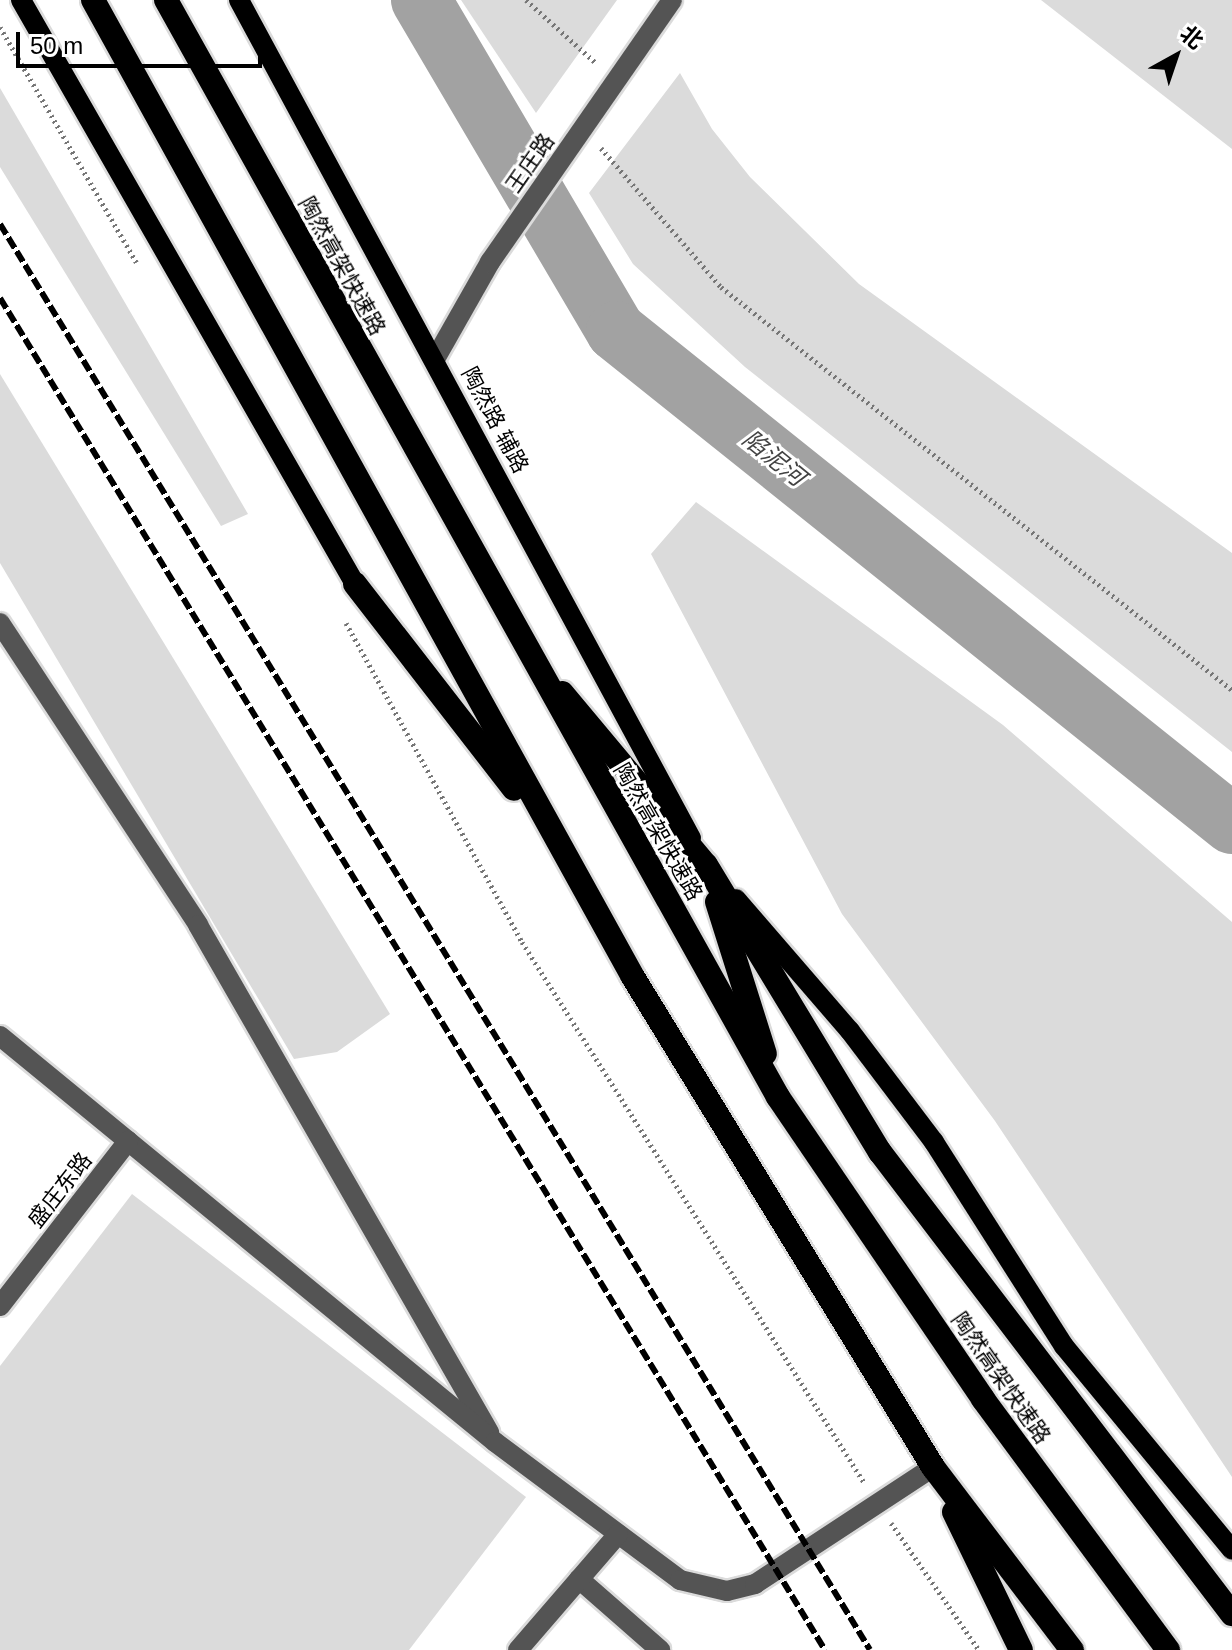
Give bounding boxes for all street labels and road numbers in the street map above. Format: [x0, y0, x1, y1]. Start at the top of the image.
street label: 王庄路 [500, 128, 560, 198]
street label: 陶然高架快速路 [293, 192, 391, 340]
street label: 陶然路 辅路 [456, 363, 534, 477]
street label: 陶然高架快速路 [608, 759, 708, 905]
street label: 盛庄东路 [23, 1147, 97, 1233]
street label: 陶然高架快速路 [946, 1307, 1056, 1449]

